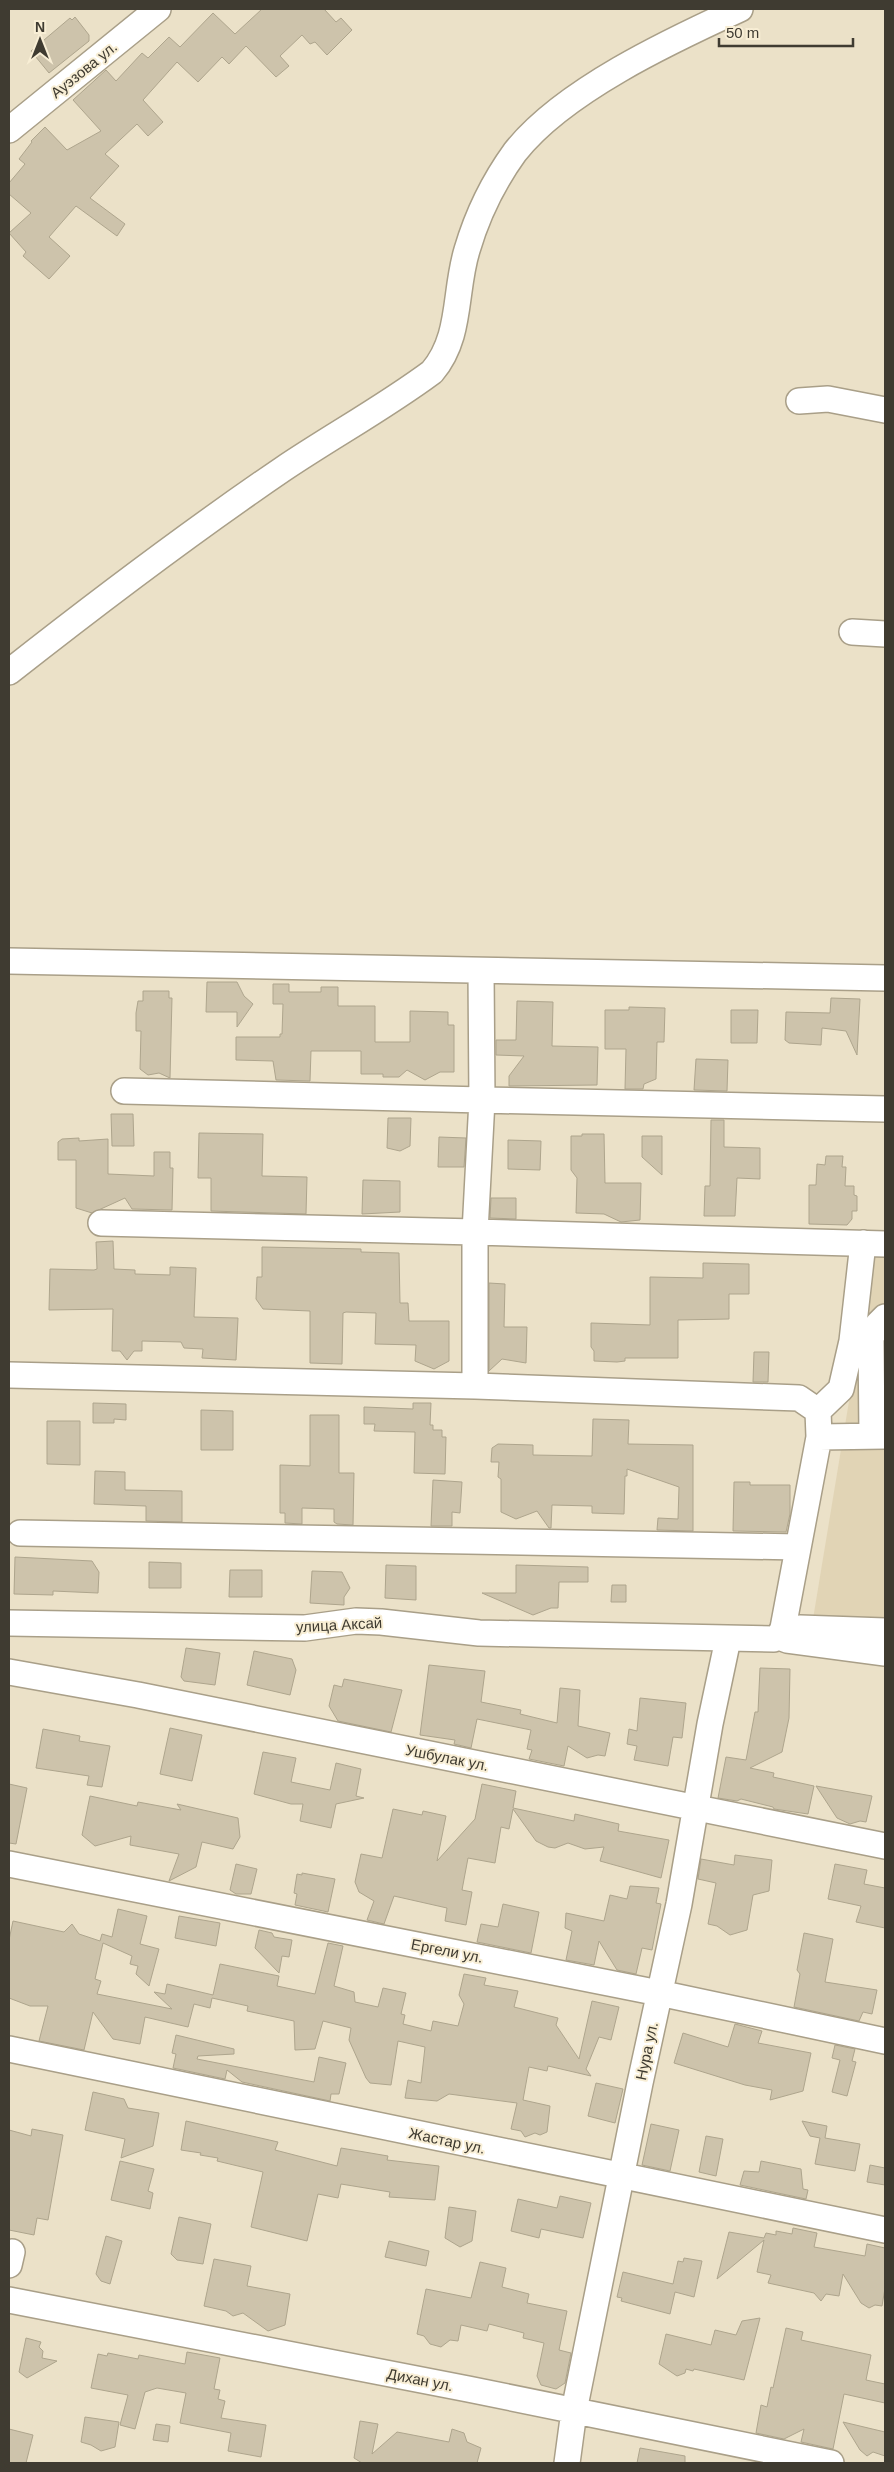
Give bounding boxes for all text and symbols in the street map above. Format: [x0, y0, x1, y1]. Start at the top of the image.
north arrow [15, 15, 65, 65]
scale bar [719, 15, 853, 47]
text: N [35, 19, 45, 35]
text: 50 m [726, 24, 759, 41]
street label: Ауэзова ул. [47, 38, 120, 101]
street label: улица Аксай [295, 1614, 383, 1635]
street label: Ушбулак ул. [404, 1741, 490, 1774]
street label: Ергели ул. [410, 1935, 484, 1966]
street label: Нура ул. [632, 2020, 661, 2082]
street label: Жастар ул. [407, 2124, 487, 2157]
street label: Дихан ул. [386, 2365, 454, 2394]

